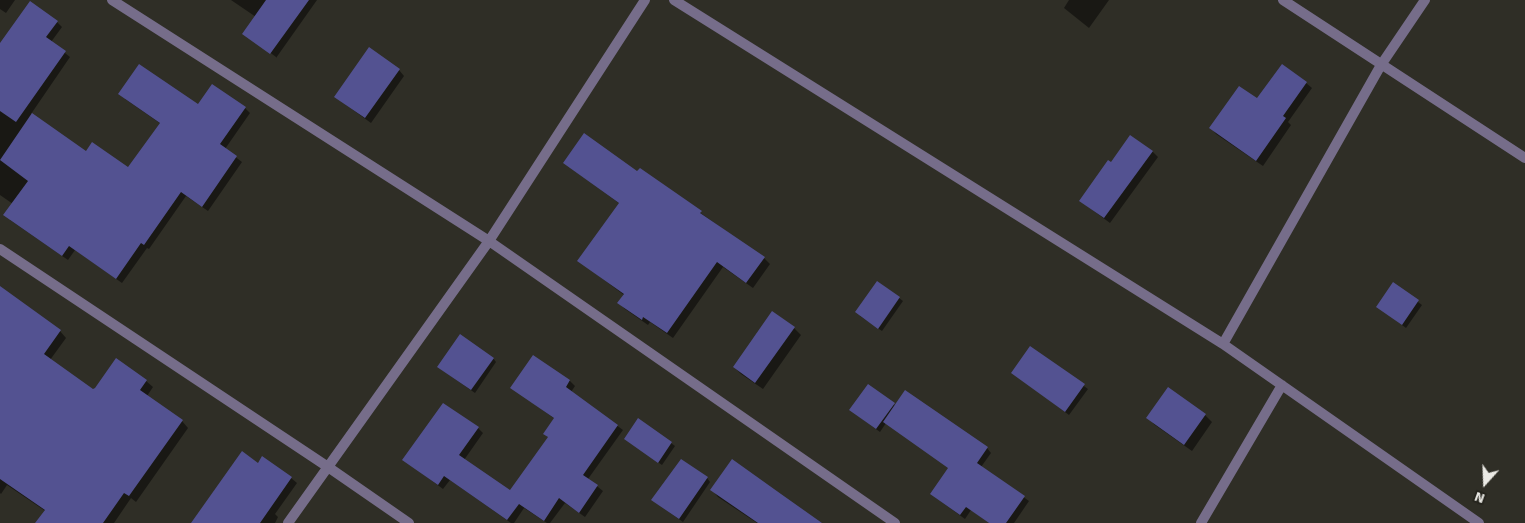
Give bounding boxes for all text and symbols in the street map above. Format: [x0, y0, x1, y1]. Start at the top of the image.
north arrow [1460, 458, 1510, 508]
text: N [1472, 488, 1487, 507]

